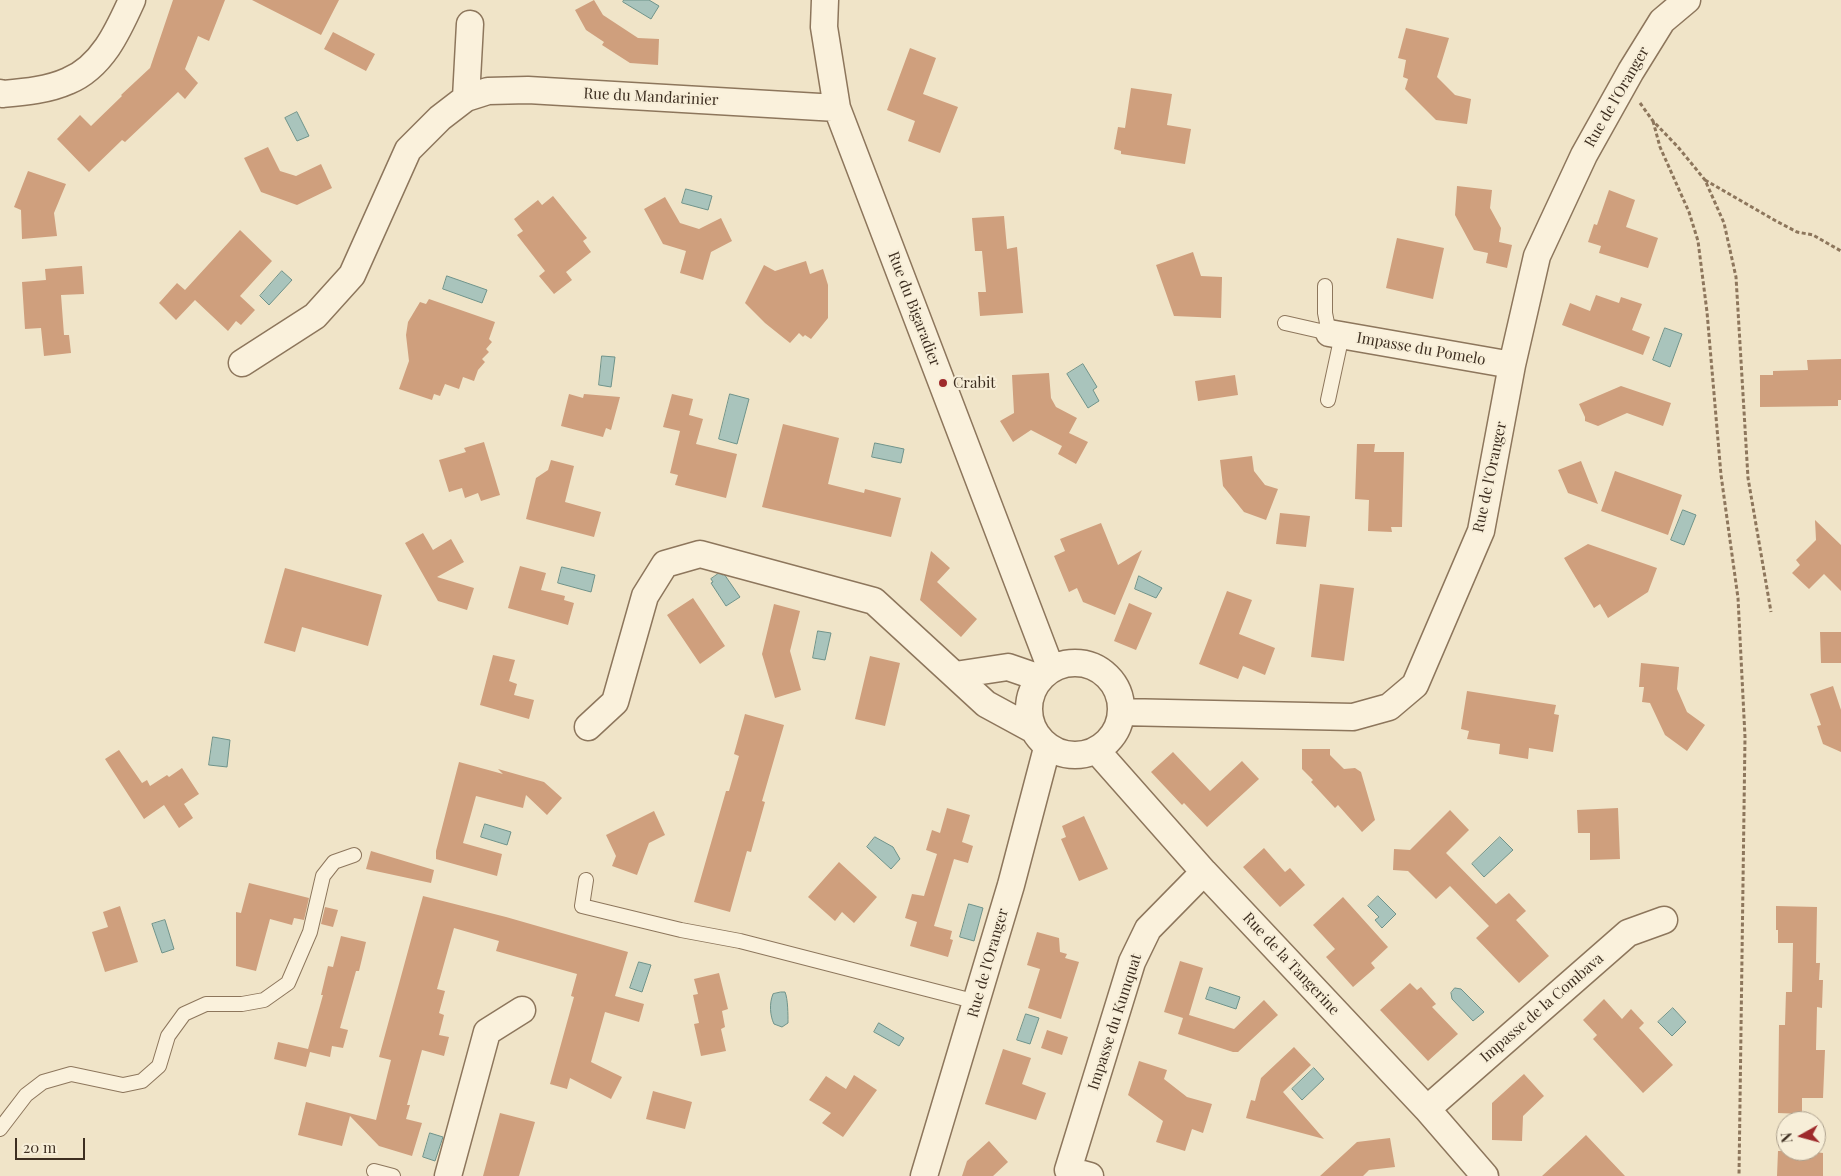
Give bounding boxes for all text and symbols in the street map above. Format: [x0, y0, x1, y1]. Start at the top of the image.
street label: Rue de l'Oranger [1581, 44, 1653, 150]
street label: Rue du Mandarinier [583, 84, 719, 110]
street label: Rue du Bigaradier [884, 249, 944, 369]
street label: Impasse du Pomelo [1355, 329, 1487, 369]
place label: Crabit [953, 374, 996, 392]
marker: Crabit [937, 377, 949, 389]
street label: Rue de l'Oranger [1469, 420, 1511, 534]
street label: Rue de l'Oranger [964, 906, 1012, 1020]
street label: Rue de la Tangerine [1239, 909, 1343, 1019]
street label: Impasse de la Combava [1477, 950, 1607, 1066]
street label: Impasse du Kumquat [1084, 952, 1146, 1092]
north arrow [1776, 1111, 1826, 1161]
scale bar [18, 1128, 88, 1160]
text: N [1777, 1132, 1797, 1144]
text: 20 m [23, 1137, 56, 1157]

